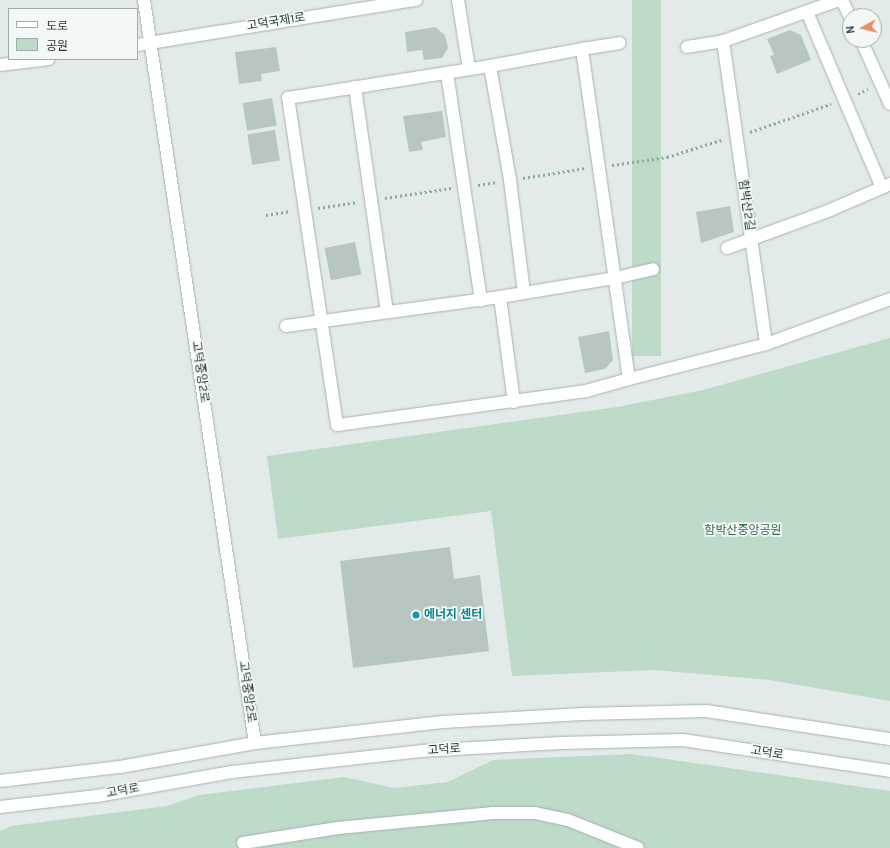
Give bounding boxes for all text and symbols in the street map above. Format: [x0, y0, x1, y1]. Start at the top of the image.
legend [8, 8, 138, 60]
north arrow [842, 8, 882, 48]
street label: 고덕국제1로 [246, 10, 306, 34]
text: 도로 [46, 19, 68, 33]
text: N [844, 25, 858, 34]
text: 공원 [46, 39, 68, 53]
street label: 함박산2길 [735, 179, 757, 231]
street label: 고덕중앙2로 [189, 340, 211, 404]
park label: 함박산중앙공원 [704, 524, 782, 538]
place label: 에너지 센터 [424, 608, 482, 622]
marker: 에너지 센터 [411, 610, 421, 620]
street label: 고덕중앙2로 [236, 660, 258, 724]
street label: 고덕로 [427, 742, 461, 758]
street label: 고덕로 [750, 743, 784, 763]
street label: 고덕로 [105, 781, 141, 801]

